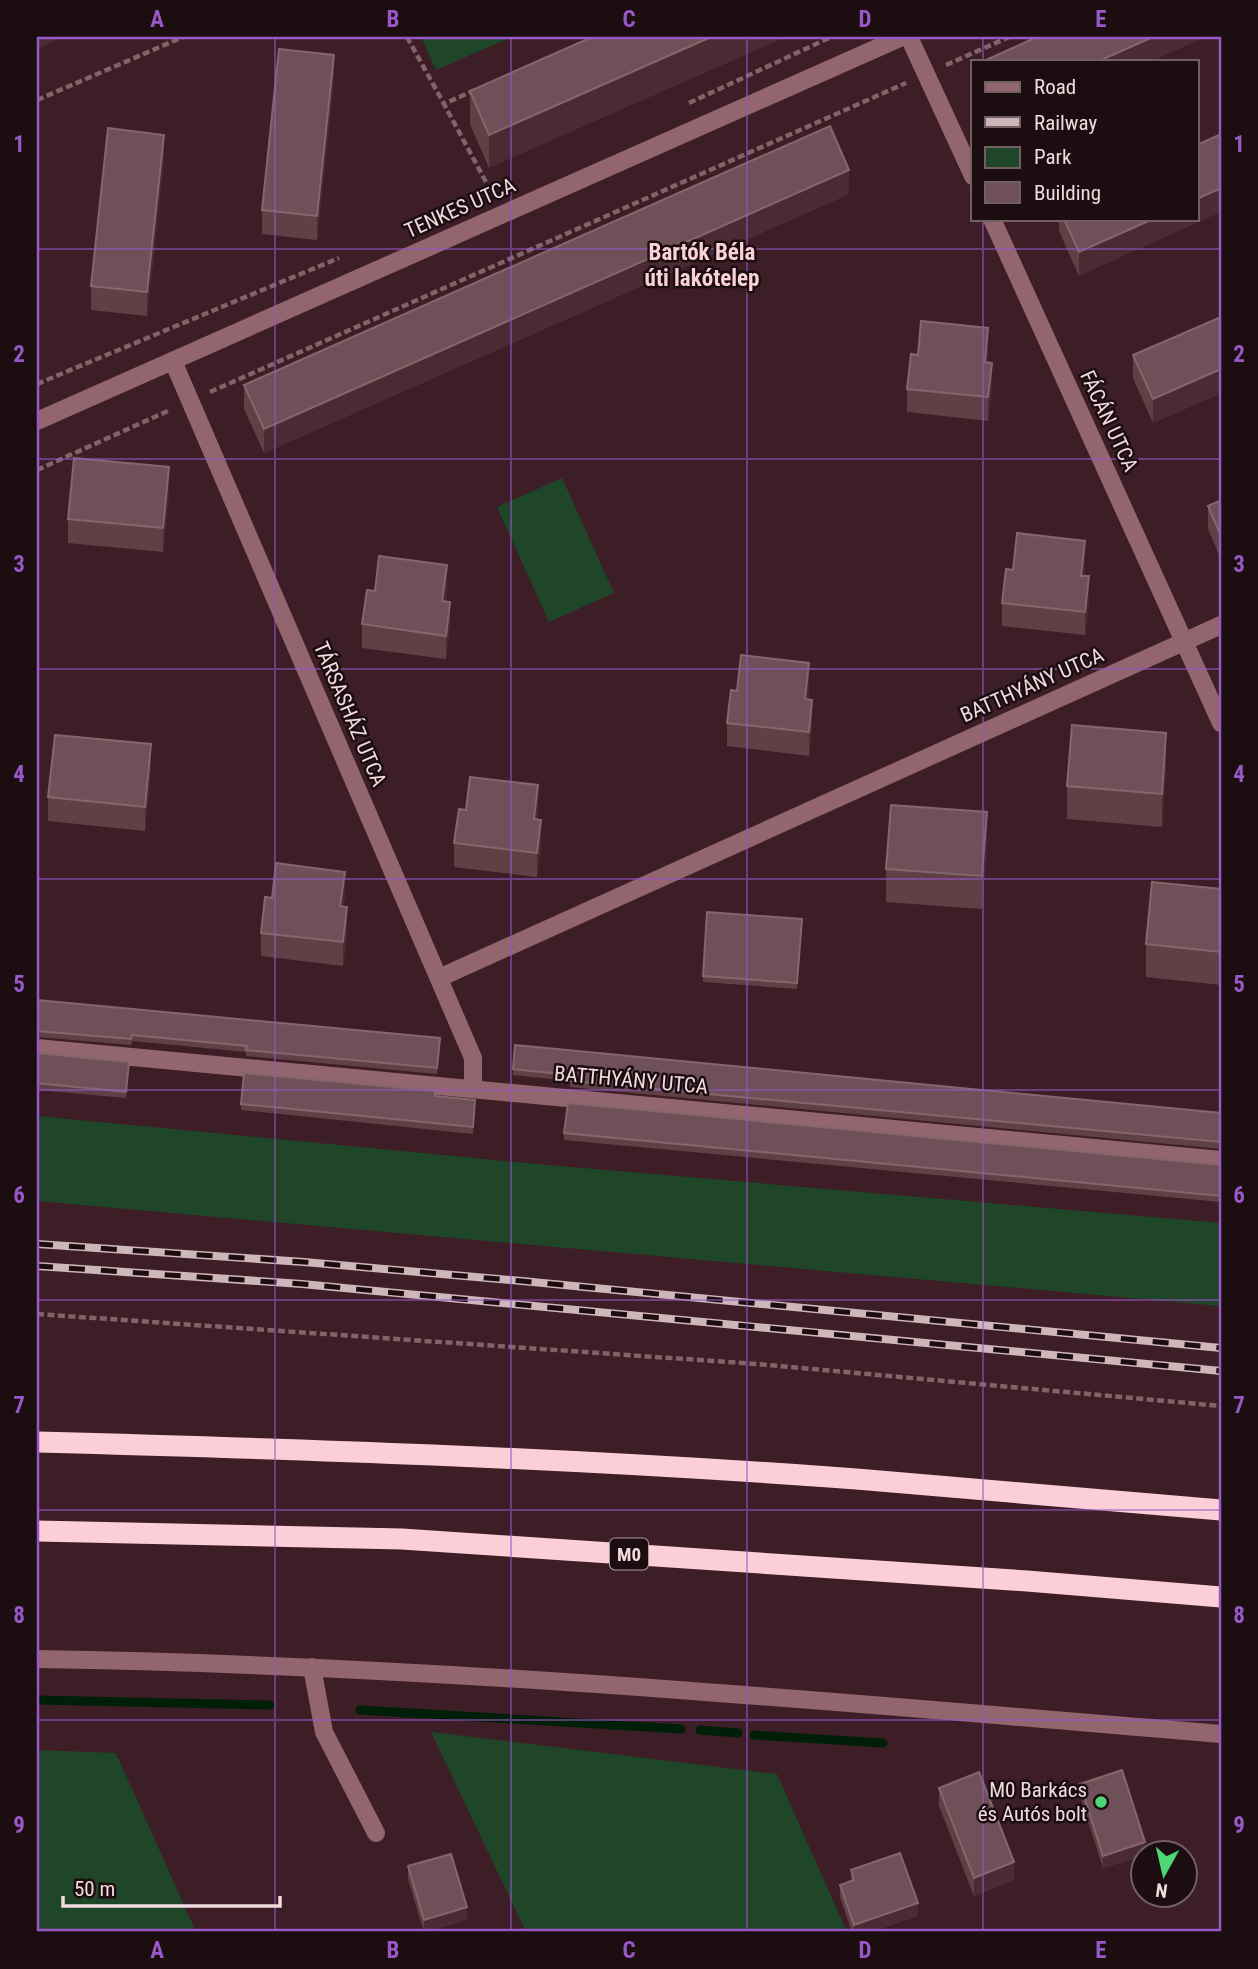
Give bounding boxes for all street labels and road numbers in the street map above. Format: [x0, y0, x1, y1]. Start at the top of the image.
street label: TENKES UTCA [401, 173, 519, 243]
street label: FÁCÁN UTCA [1075, 367, 1143, 475]
street label: TÁRSASHÁZ UTCA [309, 638, 391, 790]
street label: BATTHYÁNY UTCA [957, 643, 1107, 727]
street label: BATTHYÁNY UTCA [553, 1061, 709, 1099]
road number: M0 [610, 1538, 648, 1570]

